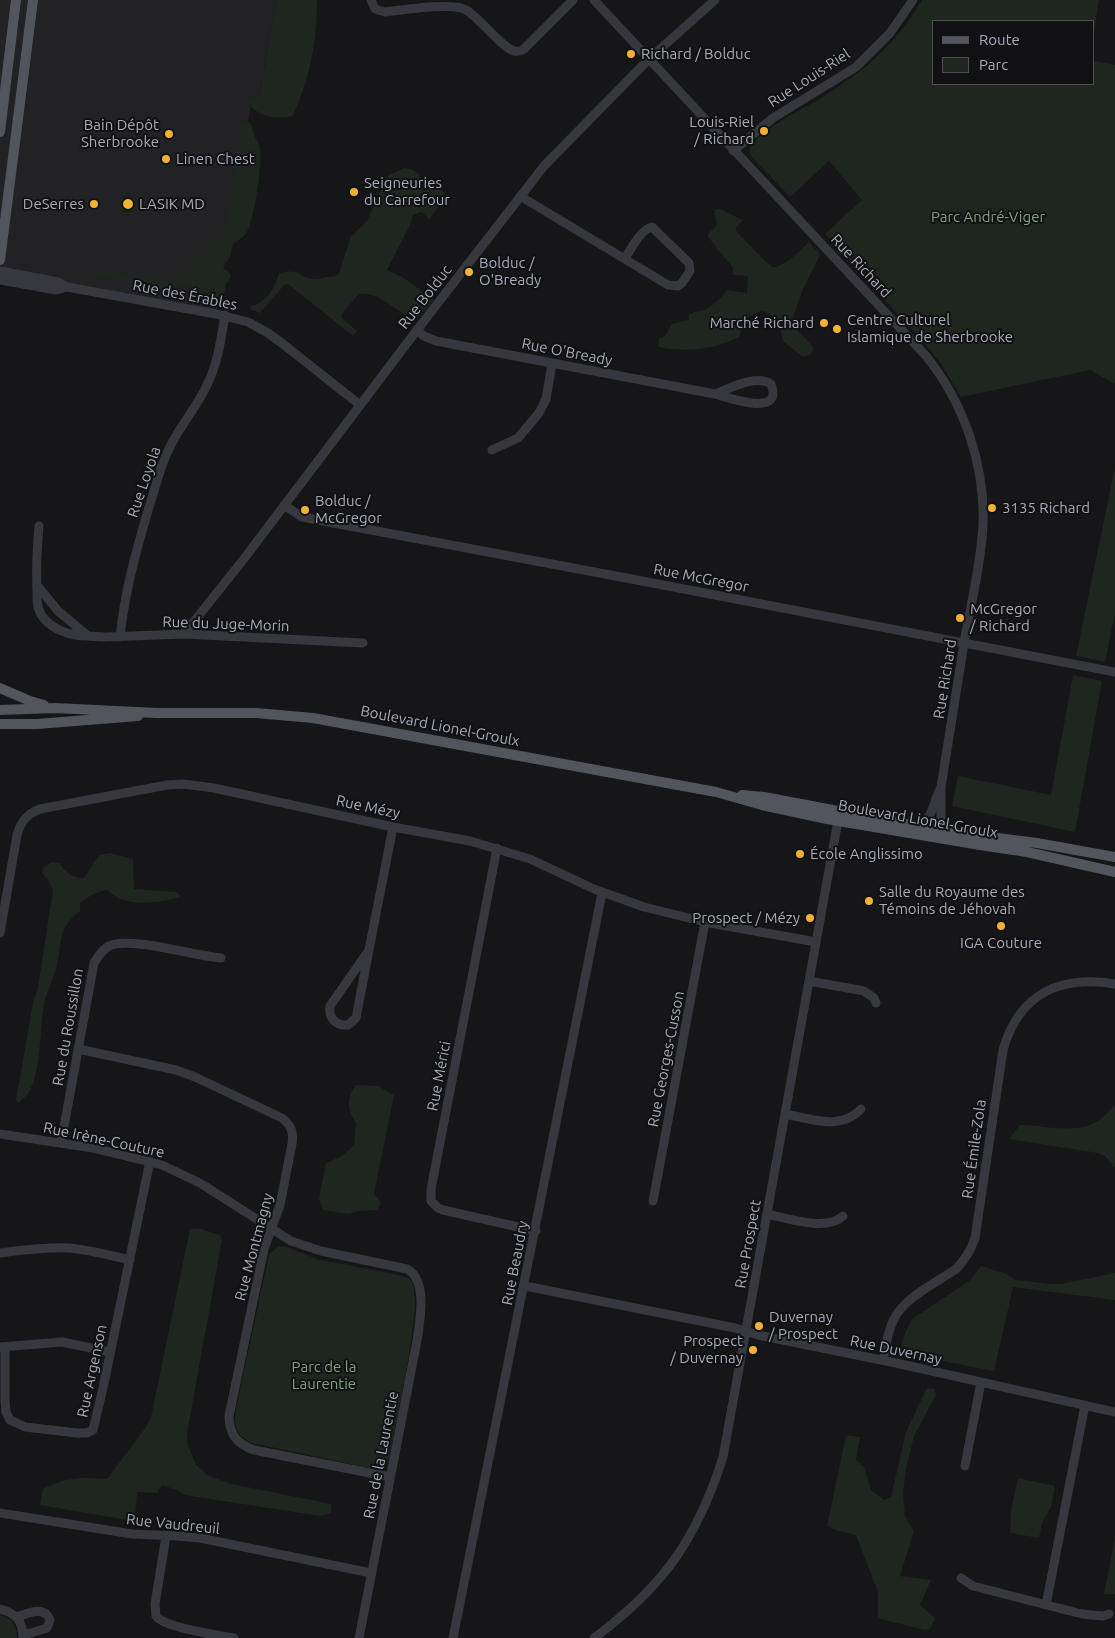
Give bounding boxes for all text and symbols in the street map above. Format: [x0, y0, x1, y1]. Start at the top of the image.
legend [932, 20, 1095, 85]
text: Route [979, 31, 1020, 48]
place label: Richard / Bolduc [641, 45, 751, 63]
street label: Rue Louis-Riel [765, 45, 853, 111]
marker: Richard / Bolduc [625, 48, 637, 60]
text: Parc [979, 56, 1008, 73]
place label: Louis-Riel / Richard [689, 113, 754, 148]
place label: Bain Dépôt Sherbrooke [81, 116, 159, 151]
marker: Louis-Riel / Richard [758, 125, 770, 137]
marker: Bain Dépôt Sherbrooke [163, 128, 175, 140]
place label: Linen Chest [176, 150, 255, 168]
marker: Linen Chest [160, 153, 172, 165]
place label: Seigneuries du Carrefour [364, 174, 450, 209]
marker: Seigneuries du Carrefour [348, 186, 360, 198]
place label: DeSerres [23, 195, 84, 213]
place label: LASIK MD [139, 195, 205, 213]
marker: LASIK MD [121, 197, 135, 211]
marker: DeSerres [88, 198, 100, 210]
park label: Parc André-Viger [931, 208, 1045, 226]
street label: Rue Richard [827, 230, 895, 302]
place label: Bolduc / O'Bready [479, 254, 541, 289]
street label: Rue Bolduc [394, 261, 456, 333]
marker: Bolduc / O'Bready [463, 266, 475, 278]
street label: Rue des Érables [131, 276, 239, 314]
place label: Centre Culturel Islamique de Sherbrooke [847, 311, 1013, 346]
place label: Marché Richard [710, 314, 814, 332]
marker: Marché Richard [818, 317, 830, 329]
marker: Centre Culturel Islamique de Sherbrooke [831, 323, 843, 335]
street label: Rue O'Bready [520, 334, 614, 370]
street label: Rue Loyola [124, 444, 164, 520]
place label: Bolduc / McGregor [315, 492, 382, 527]
place label: 3135 Richard [1002, 499, 1090, 517]
marker: 3135 Richard [986, 502, 998, 514]
marker: Bolduc / McGregor [299, 504, 311, 516]
street label: Rue McGregor [652, 560, 750, 596]
place label: McGregor / Richard [970, 600, 1037, 635]
marker: McGregor / Richard [954, 612, 966, 624]
street label: Rue du Juge-Morin [162, 613, 290, 635]
street label: Rue Richard [930, 638, 960, 720]
street label: Boulevard Lionel-Groulx [359, 702, 521, 750]
street label: Rue Mézy [334, 791, 402, 823]
street label: Boulevard Lionel-Groulx [837, 796, 999, 842]
place label: École Anglissimo [810, 845, 923, 863]
marker: École Anglissimo [794, 848, 806, 860]
place label: Salle du Royaume des Témoins de Jéhovah [879, 883, 1025, 918]
marker: Salle du Royaume des Témoins de Jéhovah [863, 895, 875, 907]
place label: Prospect / Mézy [692, 909, 800, 927]
marker: Prospect / Mézy [804, 912, 816, 924]
marker: IGA Couture [995, 920, 1007, 932]
place label: IGA Couture [960, 934, 1042, 952]
street label: Rue du Roussillon [49, 967, 87, 1087]
street label: Rue Georges-Cusson [644, 990, 688, 1128]
street label: Rue Mérici [423, 1039, 455, 1113]
street label: Rue Émile-Zola [958, 1098, 990, 1200]
street label: Rue Irène-Couture [42, 1118, 166, 1162]
street label: Rue Montmagny [231, 1191, 277, 1303]
street label: Rue Prospect [731, 1198, 765, 1290]
street label: Rue Beaudry [498, 1219, 532, 1307]
place label: Duvernay / Prospect [769, 1308, 838, 1343]
marker: Duvernay / Prospect [753, 1320, 765, 1332]
street label: Rue Argenson [73, 1323, 111, 1419]
street label: Rue Duvernay [848, 1331, 944, 1369]
place label: Prospect / Duvernay [670, 1332, 743, 1367]
marker: Prospect / Duvernay [747, 1344, 759, 1356]
park label: Parc de la Laurentie [292, 1358, 356, 1393]
street label: Rue de la Laurentie [360, 1390, 402, 1520]
street label: Rue Vaudreuil [125, 1510, 221, 1538]

